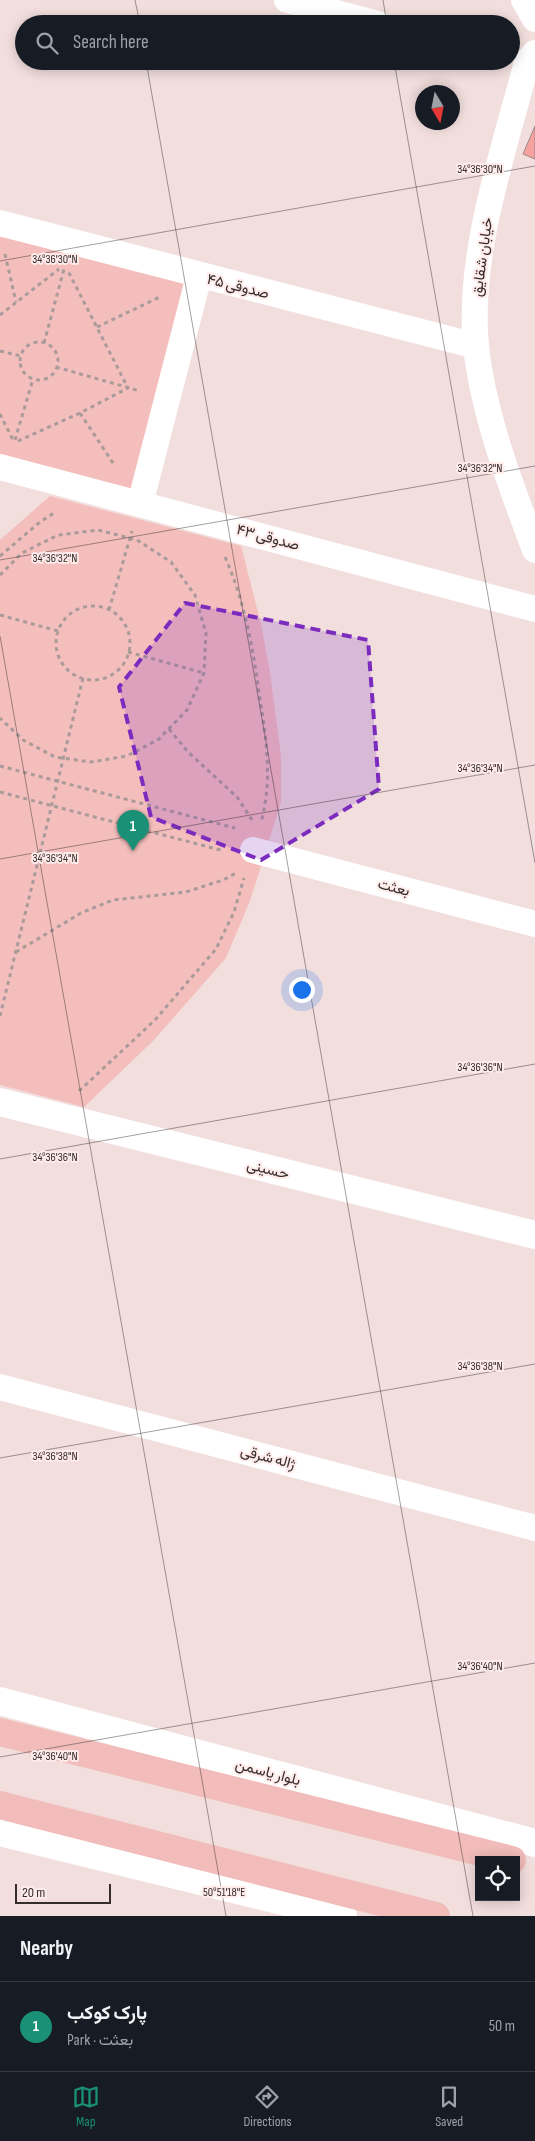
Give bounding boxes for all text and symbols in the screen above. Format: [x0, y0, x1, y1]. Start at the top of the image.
search box [15, 15, 520, 70]
icon: search [33, 29, 61, 57]
text: Search here [73, 31, 149, 54]
north arrow [415, 85, 460, 130]
text: 34°36'30"N [457, 162, 503, 177]
street label: خیابان شقایق [468, 216, 497, 298]
text: 34°36'30"N [32, 252, 78, 267]
street label: صدوقی ۴۵ [205, 270, 271, 303]
text: 34°36'32"N [458, 461, 502, 476]
street label: صدوقی ۴۳ [234, 520, 302, 555]
text: 34°36'32"N [33, 551, 77, 566]
text: 34°36'34"N [457, 761, 503, 776]
pin: 1 [117, 810, 149, 851]
text: 34°36'34"N [32, 851, 78, 866]
street label: بعثت [376, 874, 412, 901]
your location [289, 977, 315, 1003]
text: 34°36'36"N [457, 1060, 503, 1075]
text: 34°36'36"N [32, 1150, 78, 1165]
street label: حسینی [245, 1155, 291, 1184]
text: 34°36'38"N [457, 1359, 503, 1374]
street label: ژاله شرقی [239, 1441, 298, 1474]
text: 34°36'38"N [32, 1449, 78, 1464]
text: 34°36'40"N [457, 1659, 503, 1674]
text: 34°36'40"N [32, 1749, 78, 1764]
street label: بلوار یاسمن [233, 1755, 303, 1790]
map controls [475, 1856, 520, 1901]
button: locate [475, 1856, 520, 1901]
scale bar [15, 1881, 111, 1904]
text: 20 m [22, 1884, 45, 1901]
text: 50°51'18"E [203, 1885, 245, 1900]
text: Nearby [20, 1936, 73, 1961]
text: پارک کوکب [67, 2002, 147, 2025]
text: 1 [33, 2017, 39, 2036]
text: 50 m [489, 2017, 515, 2036]
text: Park · بعثت [67, 2031, 133, 2050]
tab: Map [72, 2083, 100, 2130]
tab: Directions [243, 2083, 292, 2130]
tab: Saved [435, 2083, 463, 2130]

